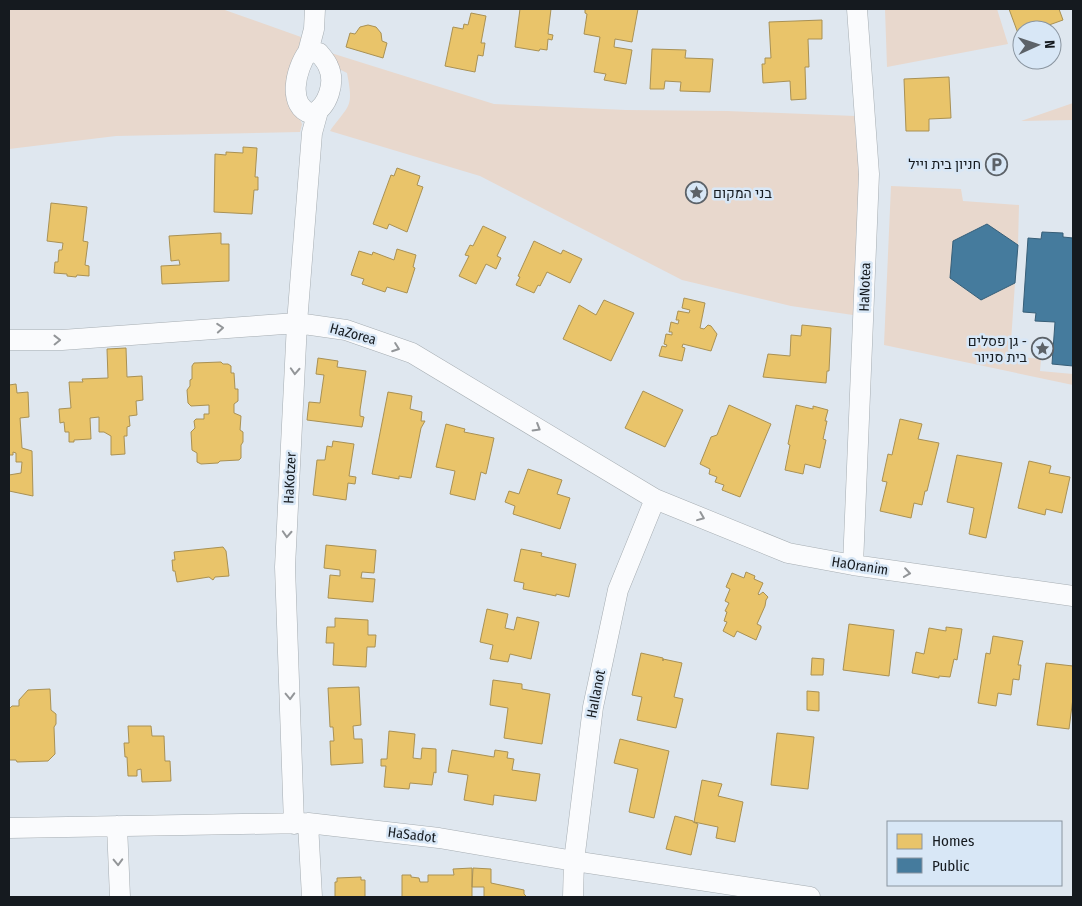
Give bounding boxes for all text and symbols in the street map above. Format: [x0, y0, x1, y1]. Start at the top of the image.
north arrow [1012, 20, 1062, 70]
text: N [1041, 40, 1058, 49]
parking icon: חניון בית וייל [985, 152, 1009, 176]
place label: חניון בית וייל [908, 156, 981, 173]
place icon: בני המקום [685, 181, 709, 205]
place label: בני המקום [713, 185, 772, 202]
street label: HaNotea [856, 262, 874, 312]
street label: HaZorea [328, 320, 378, 348]
one-way arrow [216, 323, 224, 334]
place label: גן פסלים - בית סניור [968, 333, 1028, 366]
one-way arrow [54, 334, 62, 345]
place icon: גן פסלים - בית סניור [1031, 337, 1055, 361]
one-way arrow [391, 342, 399, 352]
one-way arrow [289, 367, 300, 375]
one-way arrow [531, 421, 540, 431]
street label: HaKotzer [280, 452, 300, 504]
one-way arrow [696, 512, 704, 522]
one-way arrow [281, 530, 292, 538]
street label: HaOranim [830, 553, 890, 579]
one-way arrow [903, 567, 911, 578]
street label: HaIlanot [583, 668, 609, 720]
one-way arrow [284, 692, 295, 700]
legend [887, 821, 1062, 886]
street label: HaSadot [387, 824, 438, 846]
text: Homes [932, 832, 974, 850]
text: Public [932, 857, 970, 875]
one-way arrow [113, 858, 124, 866]

